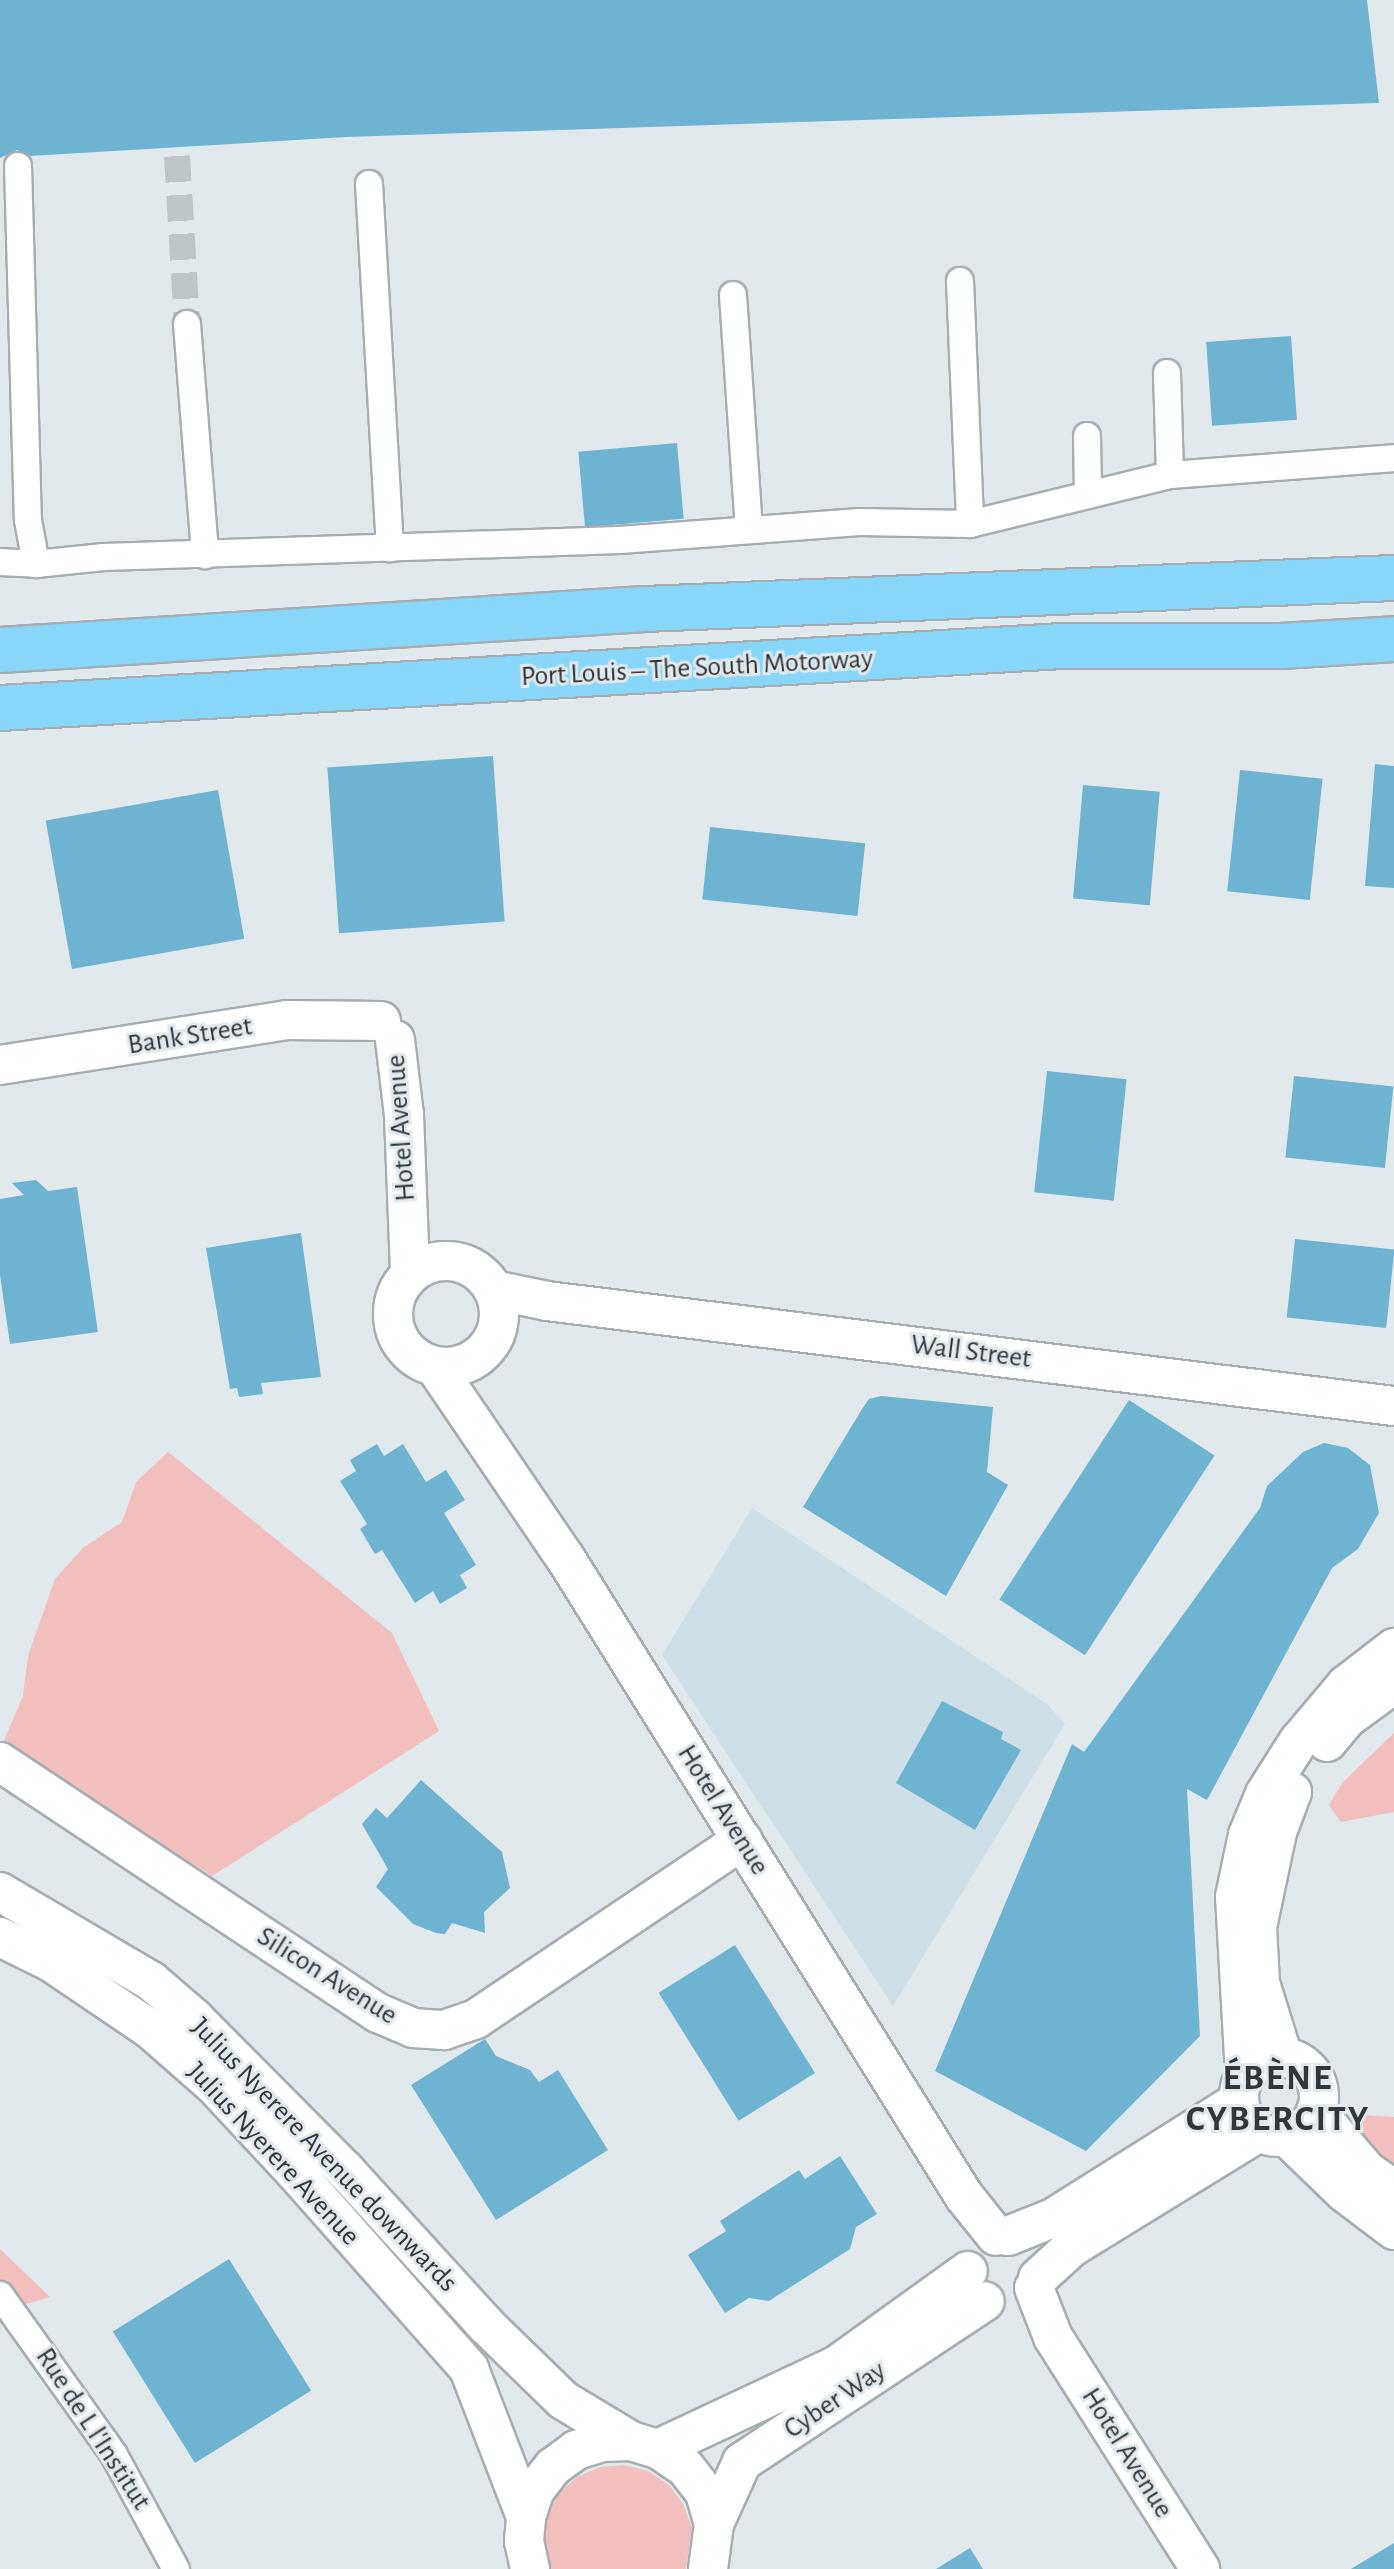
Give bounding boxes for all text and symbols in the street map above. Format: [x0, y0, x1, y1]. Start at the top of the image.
street label: Port Louis – The South Motorway [520, 642, 874, 694]
street label: Bank Street [125, 1010, 255, 1062]
street label: Hotel Avenue [379, 1054, 423, 1202]
street label: Wall Street [909, 1328, 1033, 1376]
street label: Hotel Avenue [670, 1739, 776, 1881]
street label: Silicon Avenue [251, 1920, 403, 2032]
street label: Julius Nyerere Avenue downwards [184, 2011, 464, 2299]
street label: Julius Nyerere Avenue [179, 2055, 367, 2253]
district label: ÉBÈNE CYBERCITY [1186, 2056, 1370, 2141]
street label: Rue de L l'Institut [28, 2342, 158, 2516]
street label: Cyber Way [778, 2354, 892, 2446]
street label: Hotel Avenue [1074, 2382, 1180, 2524]

